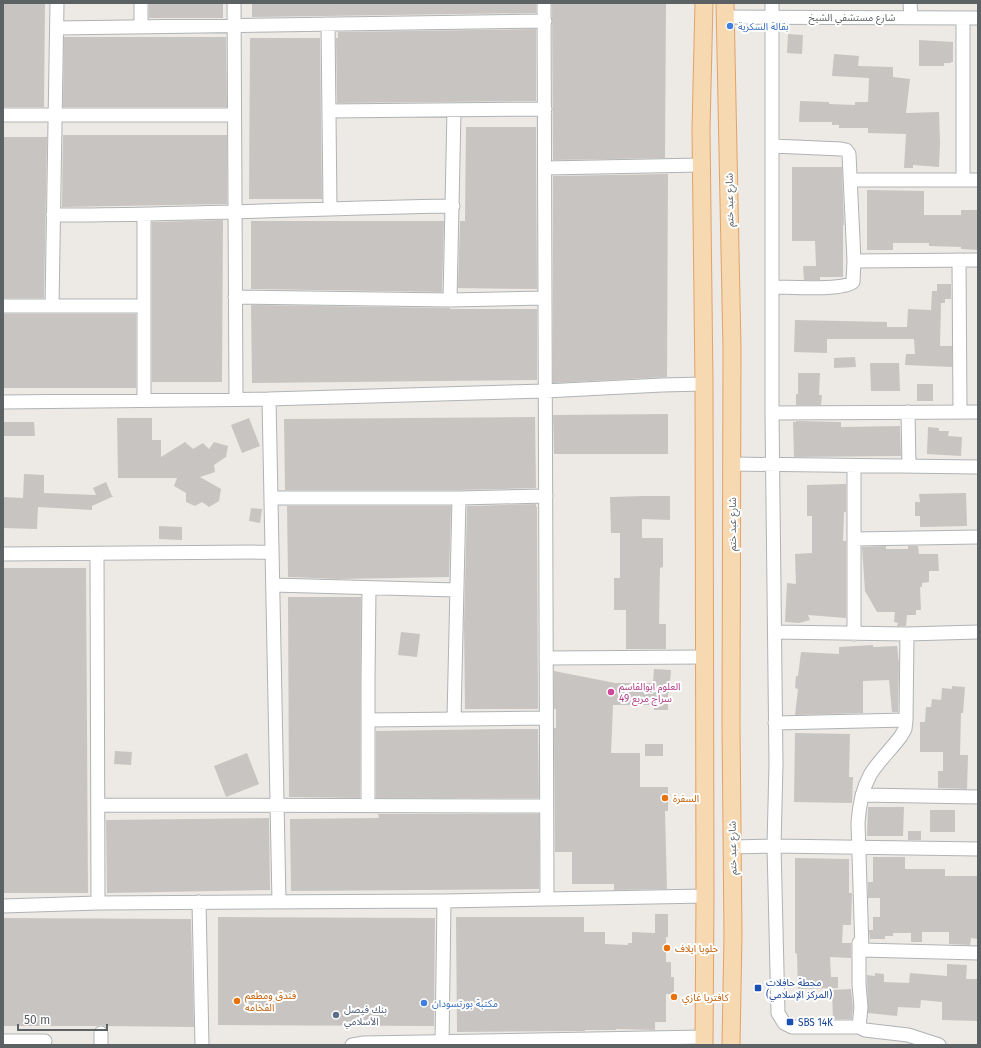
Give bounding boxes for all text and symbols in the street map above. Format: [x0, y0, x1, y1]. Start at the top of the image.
street label: شارع مستشفي الشيخ [809, 12, 896, 25]
marker: بقالة السكرية [725, 21, 735, 31]
place label: بقالة السكرية [738, 21, 789, 33]
street label: شارع عبد ختم [724, 173, 737, 227]
street label: شارع عبد ختم [727, 497, 740, 551]
place label: العلوم ابوالقاسم سراج مربع 49 [619, 681, 681, 706]
marker: العلوم ابوالقاسم سراج مربع 49 [606, 687, 616, 697]
marker: السفرة [660, 793, 670, 803]
place label: السفرة [673, 793, 699, 805]
street label: شارع عبد ختم [727, 821, 740, 875]
marker: حلويا ايلاف [662, 943, 672, 953]
place label: حلويا ايلاف [675, 943, 718, 955]
place label: محطة حافلات (المركز الإسلامي) [766, 977, 832, 1002]
marker: محطة حافلات (المركز الإسلامي) [753, 983, 763, 993]
place label: فندق ومطعم الفخامه [245, 990, 297, 1014]
marker: كافتريا غازي [669, 992, 679, 1002]
place label: كافتريا غازي [682, 992, 730, 1005]
marker: فندق ومطعم الفخامه [232, 996, 242, 1006]
marker: مكتبة بورتسودان [419, 998, 429, 1008]
place label: مكتبة بورتسودان [432, 998, 498, 1010]
place label: بنك فيصل الأسلامي [344, 1004, 387, 1029]
scale bar [18, 1006, 107, 1032]
marker: بنك فيصل الأسلامي [331, 1010, 341, 1020]
text: 50 m [24, 1013, 50, 1027]
marker: SBS 14K [785, 1017, 795, 1027]
place label: SBS 14K [798, 1017, 833, 1029]

